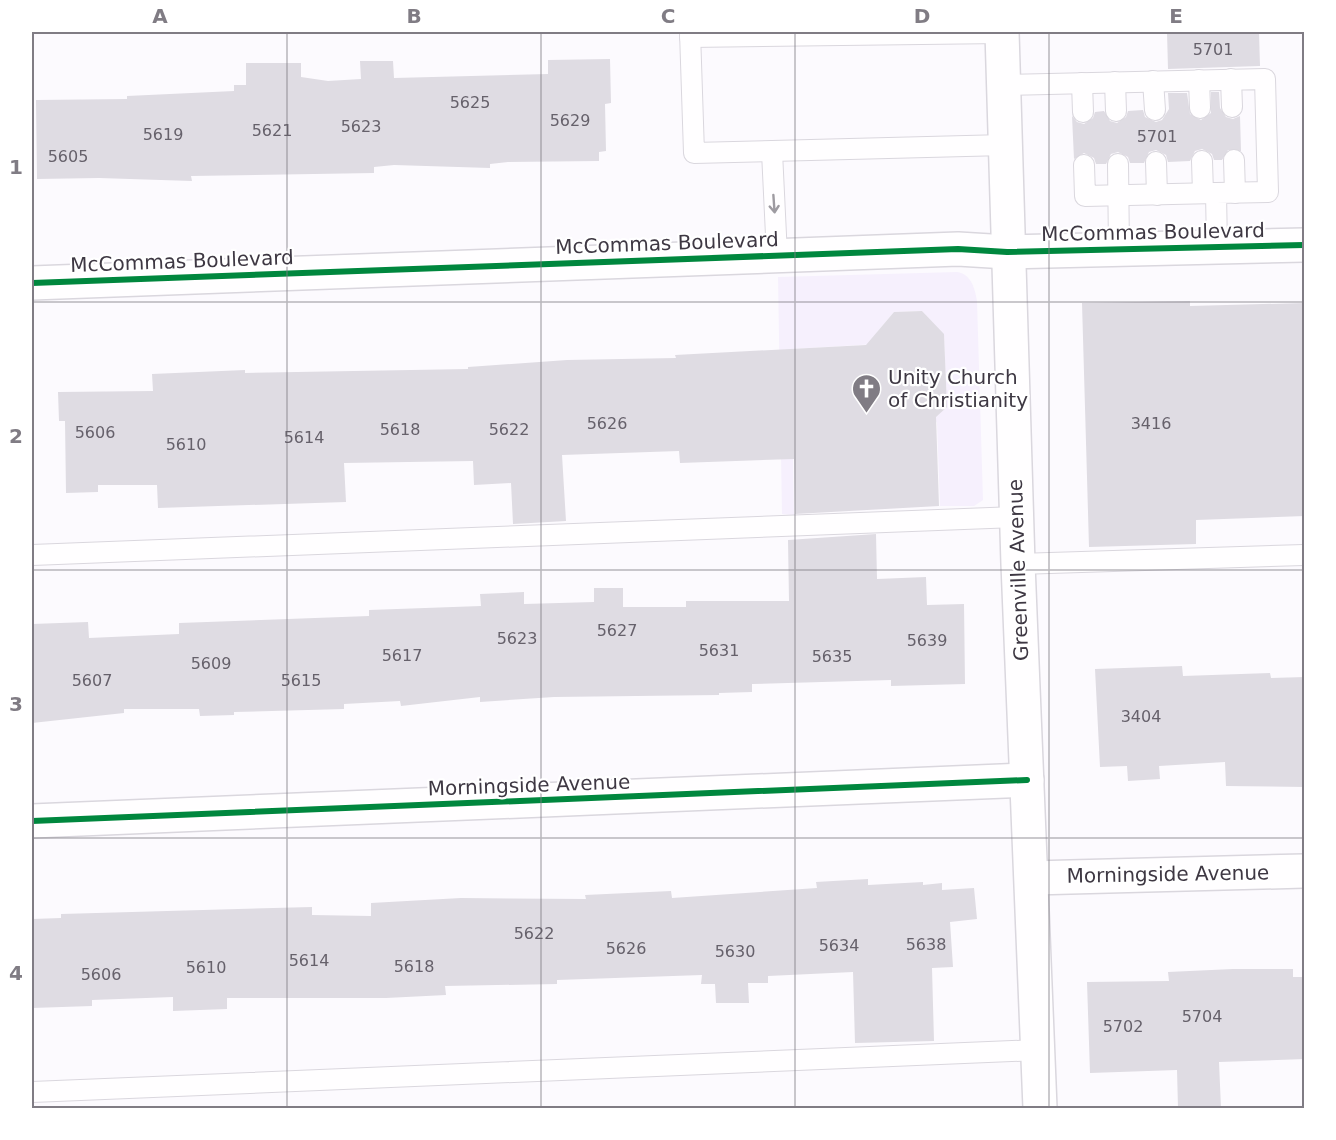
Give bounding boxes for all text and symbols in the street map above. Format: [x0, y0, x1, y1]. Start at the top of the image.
text: A [152, 4, 168, 28]
text: B [406, 4, 422, 28]
text: C [661, 4, 675, 28]
text: D [914, 4, 930, 28]
text: E [1169, 4, 1183, 28]
house number: 5701 [1193, 40, 1233, 59]
house number: 5625 [450, 93, 490, 112]
house number: 5629 [550, 111, 590, 130]
house number: 5623 [341, 117, 381, 136]
house number: 5621 [252, 121, 292, 140]
house number: 5619 [143, 125, 183, 144]
house number: 5701 [1137, 127, 1177, 146]
house number: 5605 [48, 147, 88, 166]
text: 1 [9, 155, 23, 179]
one-way arrow [769, 193, 780, 213]
street label: McCommas Boulevard [1041, 218, 1265, 246]
street label: McCommas Boulevard [555, 227, 779, 259]
street label: McCommas Boulevard [70, 245, 294, 277]
place label: Unity Church of Christianity [888, 365, 1028, 412]
church icon: Unity Church of Christianity [851, 372, 883, 414]
house number: 5626 [587, 414, 627, 433]
house number: 3416 [1131, 414, 1171, 433]
house number: 5618 [380, 420, 420, 439]
house number: 5622 [489, 420, 529, 439]
house number: 5606 [75, 423, 115, 442]
text: 2 [9, 424, 23, 448]
house number: 5614 [284, 428, 324, 447]
house number: 5610 [166, 435, 206, 454]
street label: Greenville Avenue [1003, 479, 1033, 661]
house number: 5627 [597, 621, 637, 640]
house number: 5623 [497, 629, 537, 648]
house number: 5639 [907, 631, 947, 650]
house number: 5631 [699, 641, 739, 660]
house number: 5617 [382, 646, 422, 665]
house number: 5635 [812, 647, 852, 666]
house number: 5609 [191, 654, 231, 673]
house number: 5607 [72, 671, 112, 690]
house number: 5615 [281, 671, 321, 690]
text: 3 [9, 692, 23, 716]
house number: 3404 [1121, 707, 1161, 726]
street label: Morningside Avenue [427, 769, 631, 801]
street label: Morningside Avenue [1067, 860, 1269, 888]
house number: 5622 [514, 924, 554, 943]
house number: 5638 [906, 935, 946, 954]
house number: 5634 [819, 936, 859, 955]
house number: 5626 [606, 939, 646, 958]
house number: 5630 [715, 942, 755, 961]
house number: 5614 [289, 951, 329, 970]
house number: 5618 [394, 957, 434, 976]
house number: 5610 [186, 958, 226, 977]
text: 4 [9, 961, 23, 985]
house number: 5606 [81, 965, 121, 984]
house number: 5704 [1182, 1007, 1222, 1026]
house number: 5702 [1103, 1017, 1143, 1036]

